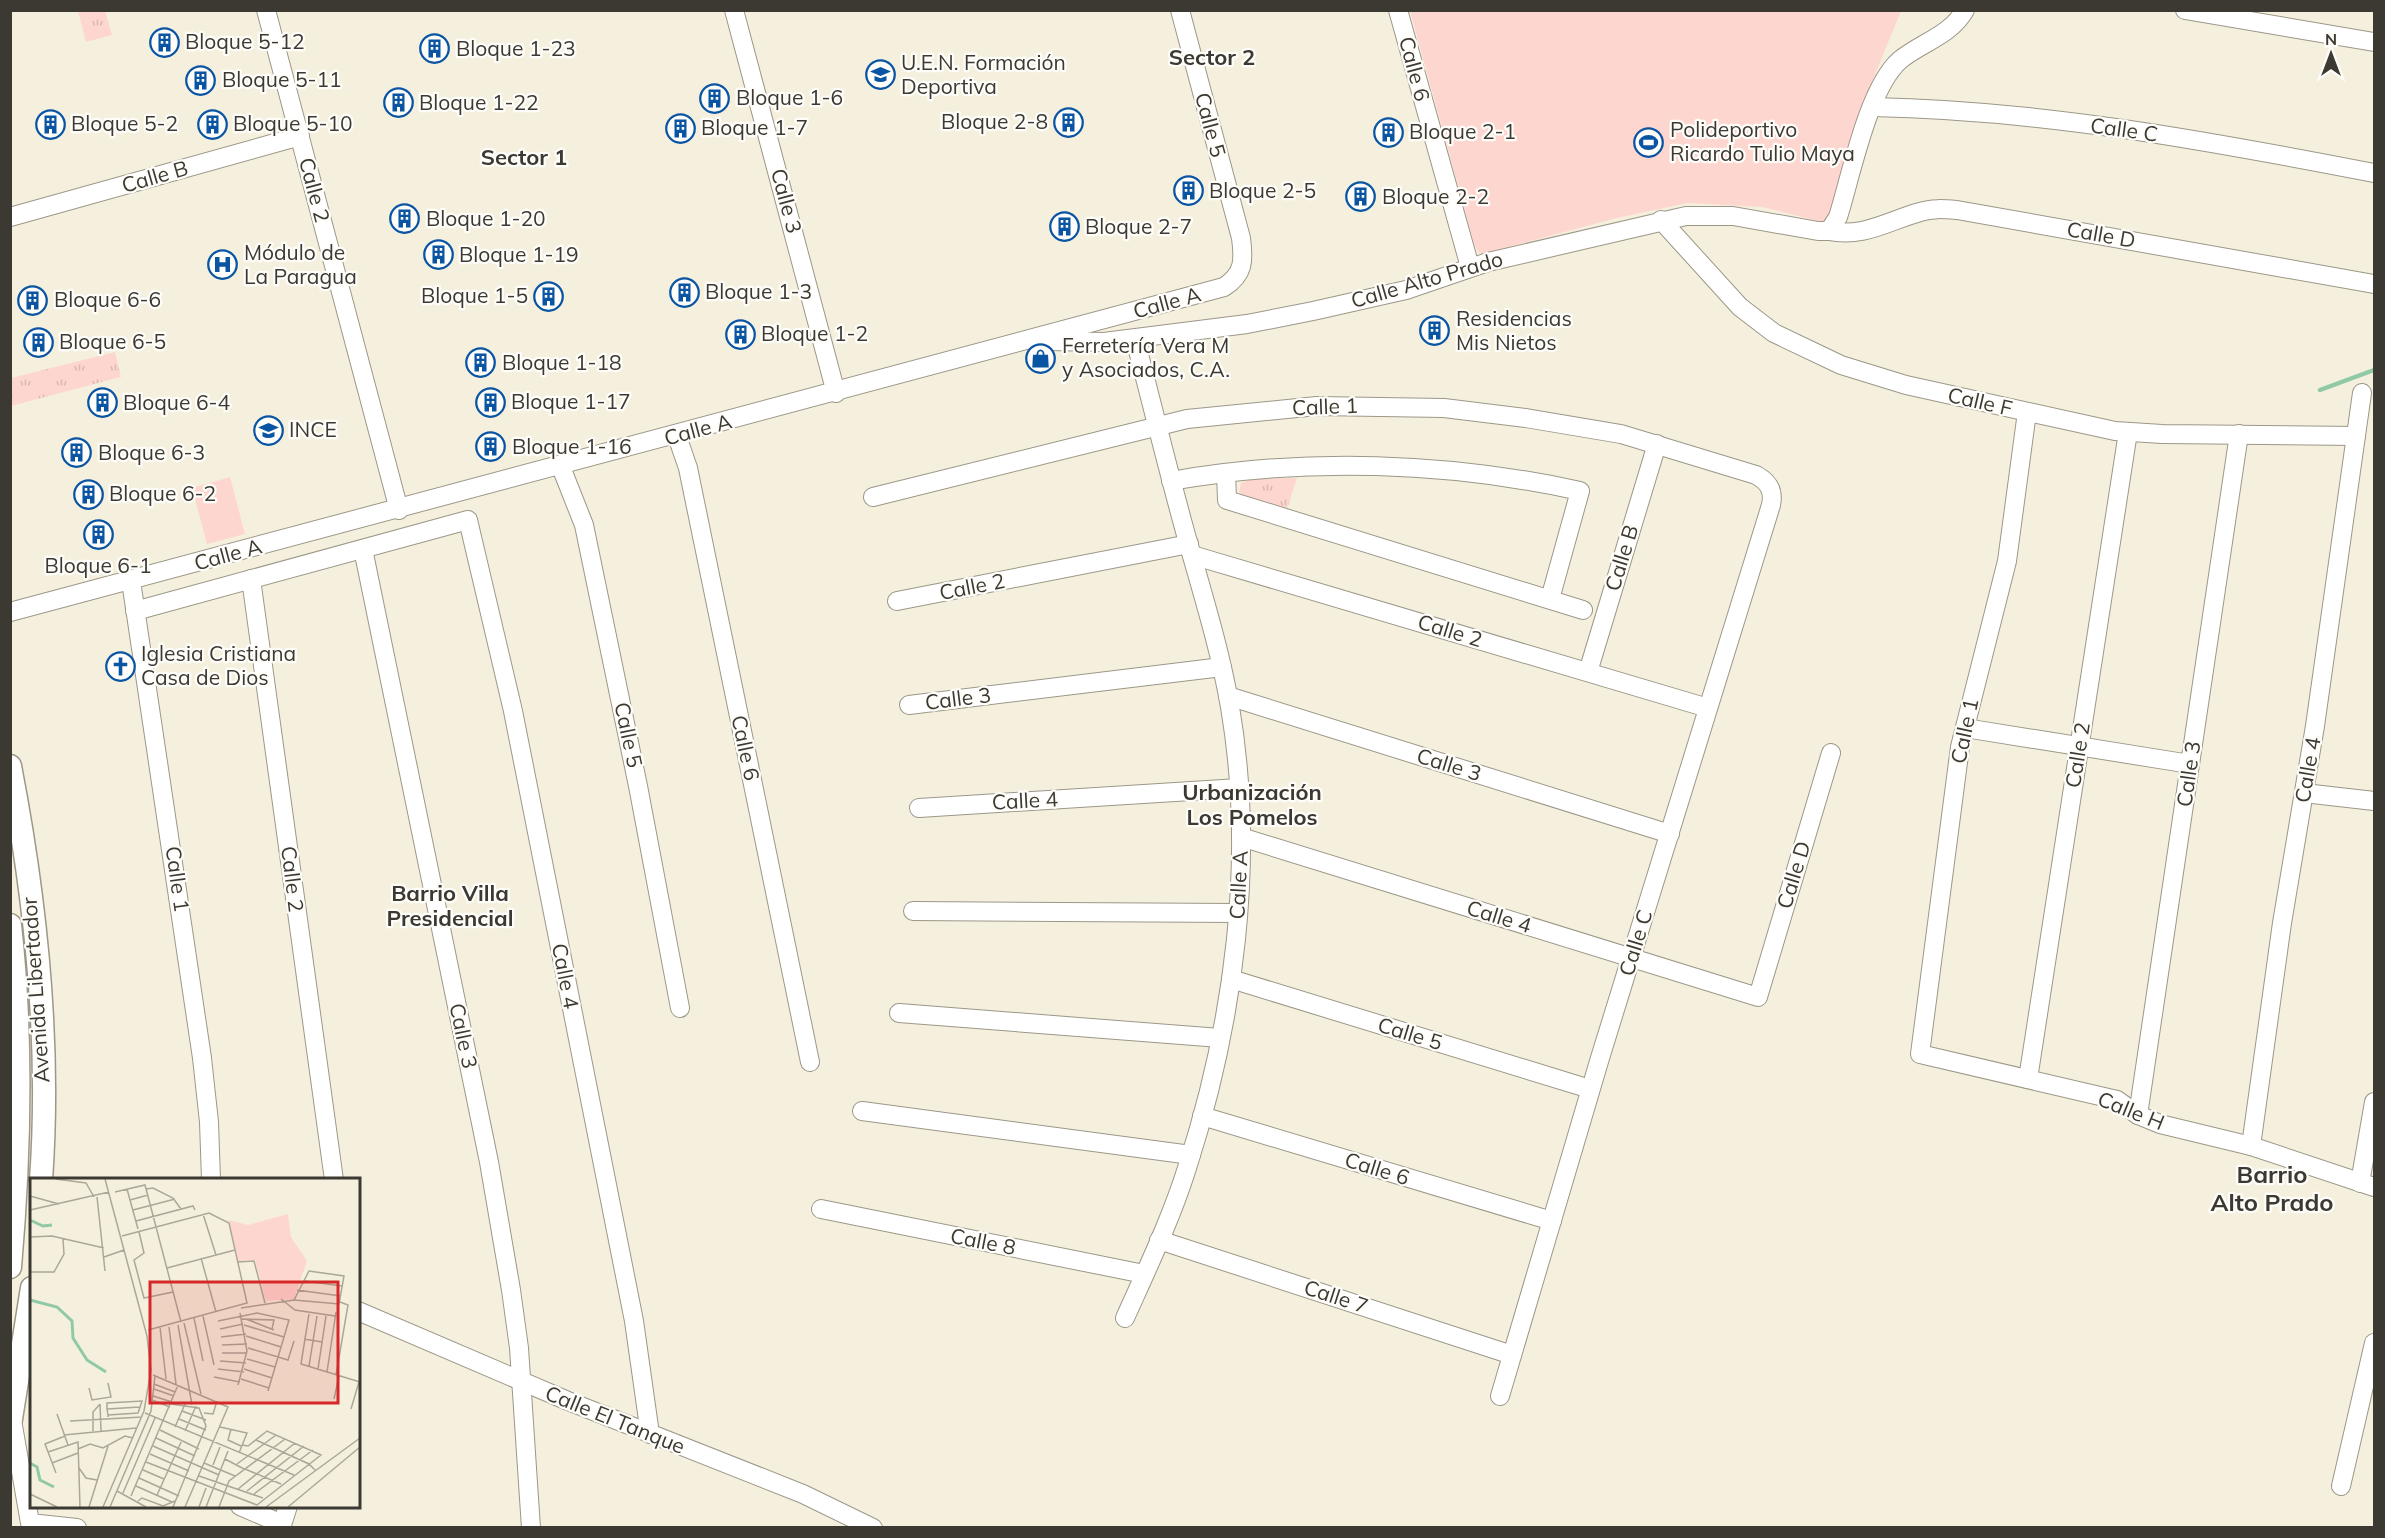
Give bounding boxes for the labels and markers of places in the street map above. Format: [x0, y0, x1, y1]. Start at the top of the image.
building icon: Bloque 5-12 [148, 26, 180, 58]
place label: Bloque 5-12 [185, 28, 305, 54]
building icon: Bloque 1-23 [419, 33, 451, 65]
place label: Bloque 1-23 [456, 35, 576, 61]
place label: U.E.N. Formación Deportiva [901, 49, 1066, 99]
school or university icon: U.E.N. Formación Deportiva [864, 59, 896, 91]
building icon: Bloque 5-11 [185, 64, 217, 96]
place label: Bloque 5-11 [222, 66, 342, 92]
building icon: Bloque 1-6 [699, 82, 731, 114]
place label: Bloque 1-6 [736, 84, 843, 110]
building icon: Bloque 1-22 [382, 87, 414, 119]
place label: Bloque 1-22 [419, 89, 539, 115]
building icon: Bloque 2-8 [1053, 106, 1085, 138]
building icon: Bloque 5-2 [34, 108, 66, 140]
building icon: Bloque 5-10 [196, 108, 228, 140]
place label: Bloque 2-8 [941, 108, 1048, 134]
place label: Bloque 5-2 [71, 110, 178, 136]
place label: Bloque 5-10 [233, 110, 353, 136]
building icon: Bloque 1-7 [664, 112, 696, 144]
place label: Bloque 1-7 [701, 114, 808, 140]
building icon: Bloque 2-1 [1372, 116, 1404, 148]
place label: Polideportivo Ricardo Tulio Maya [1670, 116, 1855, 166]
place label: Bloque 2-1 [1409, 118, 1516, 144]
sports icon: Polideportivo Ricardo Tulio Maya [1633, 126, 1665, 158]
building icon: Bloque 2-5 [1172, 175, 1204, 207]
place label: Bloque 2-5 [1209, 177, 1316, 203]
building icon: Bloque 2-2 [1345, 181, 1377, 213]
place label: Bloque 2-2 [1382, 183, 1489, 209]
building icon: Bloque 1-20 [389, 203, 421, 235]
place label: Bloque 1-20 [426, 205, 546, 231]
building icon: Bloque 2-7 [1048, 211, 1080, 243]
place label: Bloque 2-7 [1085, 213, 1192, 239]
place label: Módulo de La Paragua [244, 239, 357, 289]
building icon: Bloque 1-19 [422, 239, 454, 271]
place label: Bloque 1-19 [459, 241, 579, 267]
hospital icon: Módulo de La Paragua [207, 249, 239, 281]
building icon: Bloque 1-3 [668, 276, 700, 308]
place label: Bloque 1-3 [705, 278, 812, 304]
building icon: Bloque 1-5 [533, 280, 565, 312]
place label: Bloque 1-5 [421, 282, 528, 308]
building icon: Bloque 6-6 [17, 284, 49, 316]
place label: Bloque 6-6 [54, 286, 161, 312]
place label: Residencias Mis Nietos [1456, 305, 1572, 355]
building icon: Residencias Mis Nietos [1419, 315, 1451, 347]
building icon: Bloque 1-2 [724, 318, 756, 350]
place label: Bloque 1-2 [761, 320, 868, 346]
building icon: Bloque 6-5 [22, 326, 54, 358]
place label: Bloque 6-5 [59, 328, 166, 354]
place label: Ferretería Vera M y Asociados, C.A. [1062, 332, 1230, 382]
shop icon: Ferretería Vera M y Asociados, C.A. [1025, 342, 1057, 374]
building icon: Bloque 1-18 [465, 347, 497, 379]
place label: Bloque 1-18 [502, 349, 622, 375]
building icon: Bloque 1-17 [474, 386, 506, 418]
building icon: Bloque 6-4 [86, 387, 118, 419]
place label: Bloque 1-17 [511, 388, 631, 414]
place label: Bloque 6-4 [123, 389, 230, 415]
school or university icon: INCE [252, 414, 284, 446]
place label: INCE [289, 416, 337, 442]
building icon: Bloque 1-16 [475, 431, 507, 463]
place label: Bloque 1-16 [512, 433, 632, 459]
building icon: Bloque 6-3 [61, 437, 93, 469]
place label: Bloque 6-3 [98, 439, 205, 465]
building icon: Bloque 6-2 [72, 478, 104, 510]
place label: Bloque 6-2 [109, 480, 216, 506]
building icon: Bloque 6-1 [82, 519, 114, 551]
place label: Bloque 6-1 [44, 552, 152, 578]
place label: Iglesia Cristiana Casa de Dios [141, 640, 296, 690]
church icon: Iglesia Cristiana Casa de Dios [104, 650, 136, 682]

